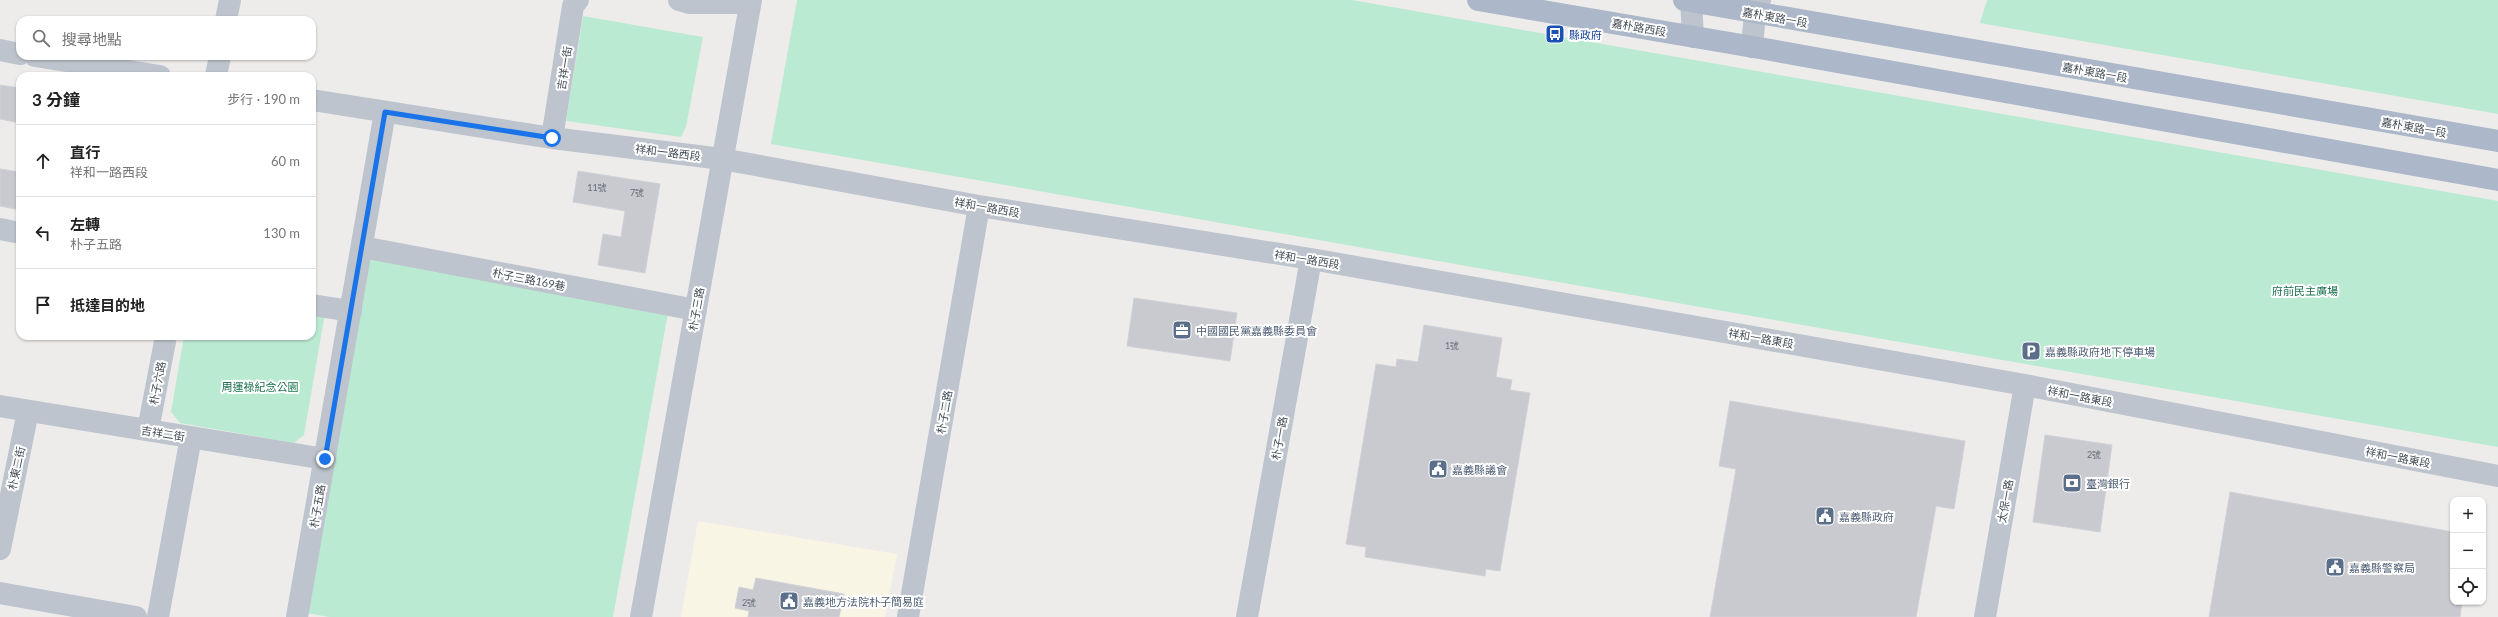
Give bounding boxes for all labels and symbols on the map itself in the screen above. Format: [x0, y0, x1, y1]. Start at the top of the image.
street label: 嘉朴東路一段 [1741, 5, 1809, 29]
street label: 嘉朴路西段 [1611, 16, 1667, 38]
bus stop icon: 縣政府 [1544, 23, 1566, 45]
place label: 縣政府 [1569, 28, 1602, 41]
street label: 吉祥一街 [554, 45, 574, 91]
street label: 嘉朴東路一段 [2061, 60, 2129, 84]
street label: 嘉朴東路一段 [2380, 115, 2448, 139]
route start [543, 129, 561, 147]
street label: 祥和一路西段 [634, 142, 702, 162]
house number: 11號 [587, 182, 607, 193]
house number: 7號 [630, 187, 644, 198]
street label: 祥和一路西段 [953, 195, 1021, 219]
street label: 祥和一路西段 [1273, 247, 1341, 271]
street label: 朴子三路169巷 [491, 266, 567, 292]
park label: 府前民主廣場 [2272, 284, 2338, 297]
street label: 朴子三路 [686, 286, 706, 332]
office icon: 中國國民黨嘉義縣委員會 [1171, 319, 1193, 341]
place label: 中國國民黨嘉義縣委員會 [1196, 324, 1317, 337]
street label: 祥和一路東段 [1727, 326, 1795, 350]
house number: 1號 [1445, 340, 1459, 351]
parking icon: 嘉義縣政府地下停車場 [2020, 340, 2042, 362]
place label: 嘉義縣政府地下停車場 [2045, 345, 2155, 358]
street label: 朴子六路 [146, 360, 168, 406]
park label: 周運祿紀念公園 [222, 380, 299, 393]
street label: 祥和一路東段 [2046, 383, 2114, 409]
street label: 朴子二路 [934, 389, 954, 435]
street label: 朴子一路 [1269, 415, 1289, 461]
street label: 吉祥二街 [140, 423, 186, 443]
street label: 祥和一路東段 [2364, 444, 2432, 470]
street label: 朴東二街 [5, 445, 27, 491]
house number: 2號 [2087, 449, 2101, 460]
route end [316, 450, 334, 468]
public building icon: 嘉義縣議會 [1427, 458, 1449, 480]
place label: 嘉義縣議會 [1452, 463, 1507, 476]
bank icon: 臺灣銀行 [2061, 472, 2083, 494]
place label: 臺灣銀行 [2086, 477, 2130, 490]
street label: 太保一路 [1995, 478, 2015, 524]
street label: 朴子五路 [307, 483, 327, 529]
public building icon: 嘉義縣政府 [1814, 505, 1836, 527]
place label: 嘉義縣政府 [1839, 510, 1894, 523]
public building icon: 嘉義縣警察局 [2324, 556, 2346, 578]
place label: 嘉義縣警察局 [2349, 561, 2415, 574]
public building icon: 嘉義地方法院朴子簡易庭 [778, 590, 800, 612]
place label: 嘉義地方法院朴子簡易庭 [803, 595, 924, 608]
house number: 2號 [742, 597, 756, 608]

